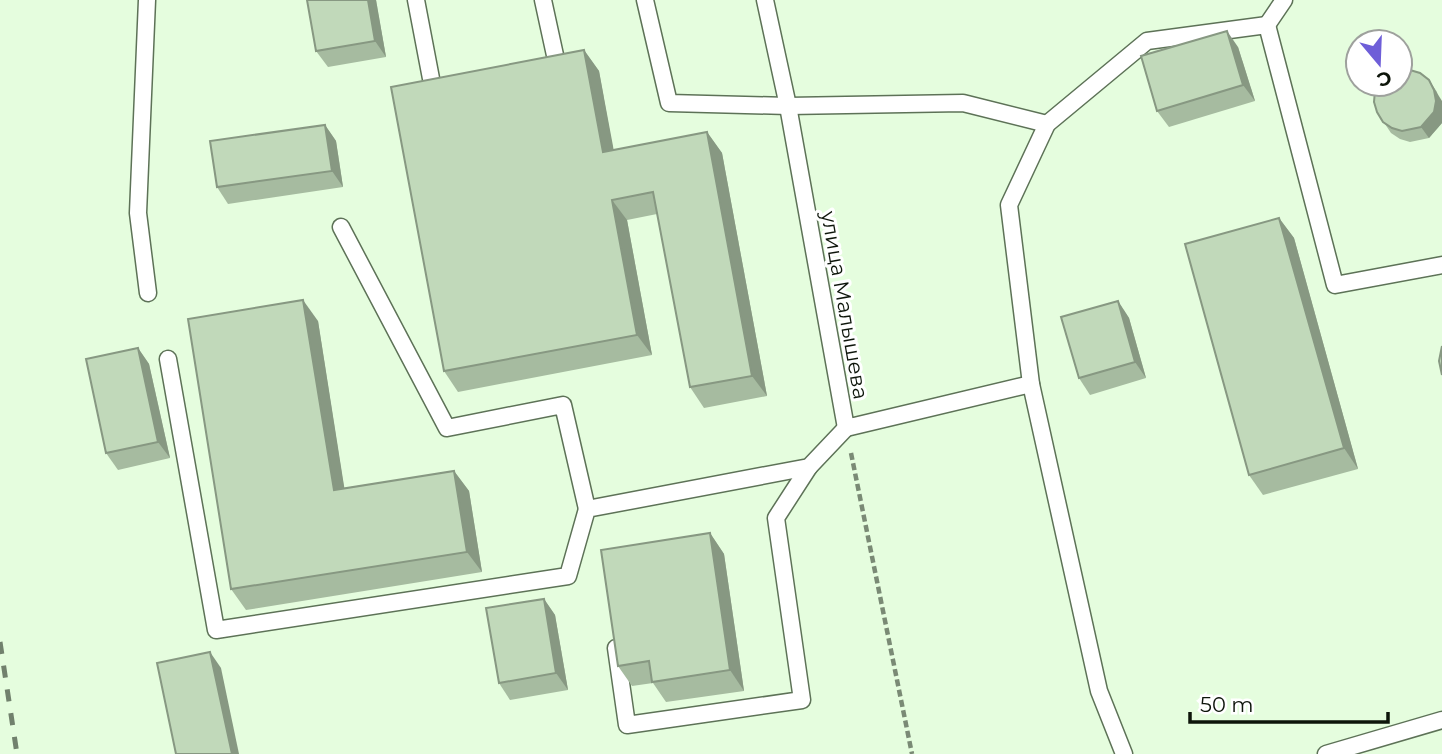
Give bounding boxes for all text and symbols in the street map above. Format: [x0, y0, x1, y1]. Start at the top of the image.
north arrow [1344, 28, 1414, 98]
text: С [1374, 65, 1395, 92]
street label: улица Малышева [816, 208, 874, 401]
scale bar [1190, 680, 1388, 724]
text: 50 m [1200, 692, 1254, 717]

